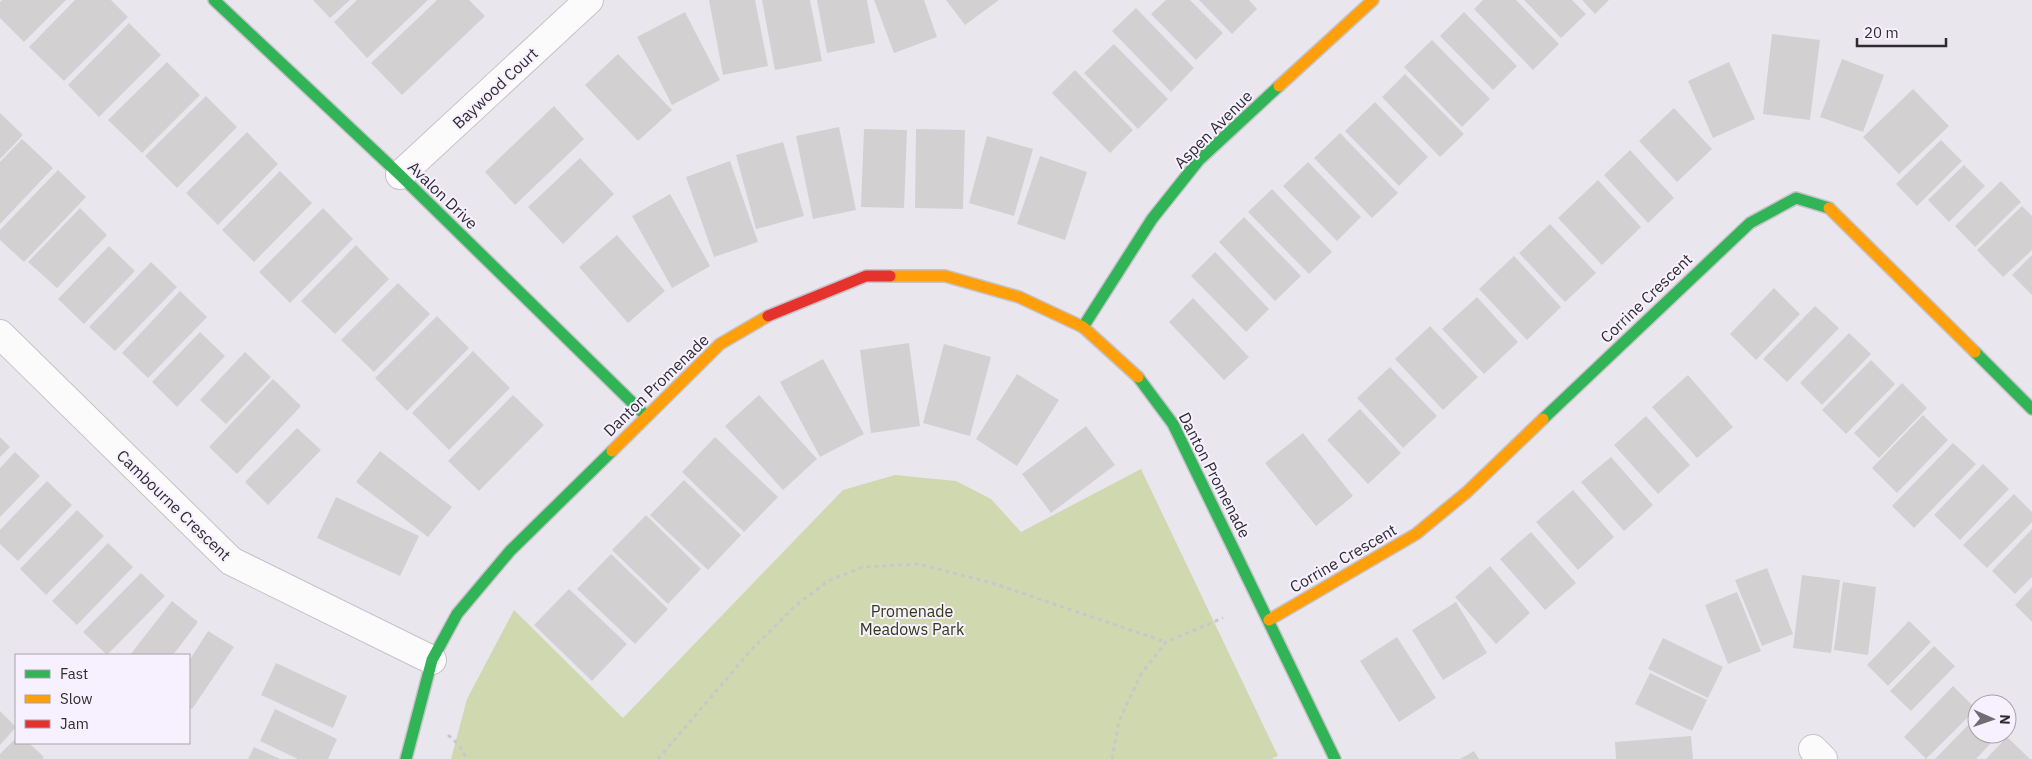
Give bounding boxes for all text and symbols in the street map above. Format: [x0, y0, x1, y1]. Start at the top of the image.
scale bar [1857, 15, 1946, 47]
text: 20 m [1864, 23, 1899, 42]
street label: Baywood Court [448, 43, 542, 133]
street label: Aspen Avenue [1170, 86, 1256, 172]
street label: Avalon Drive [404, 157, 482, 233]
street label: Corrine Crescent [1596, 249, 1696, 347]
street label: Danton Promenade [599, 330, 713, 440]
street label: Danton Promenade [1175, 409, 1255, 541]
street label: Cambourne Crescent [113, 445, 235, 565]
street label: Corrine Crescent [1286, 519, 1400, 597]
park label: Promenade Meadows Park [860, 601, 965, 639]
legend [15, 654, 190, 744]
text: Fast [60, 664, 88, 683]
text: Slow [60, 689, 93, 708]
north arrow [1967, 694, 2017, 744]
text: Jam [60, 714, 89, 733]
text: N [1996, 714, 2014, 725]

